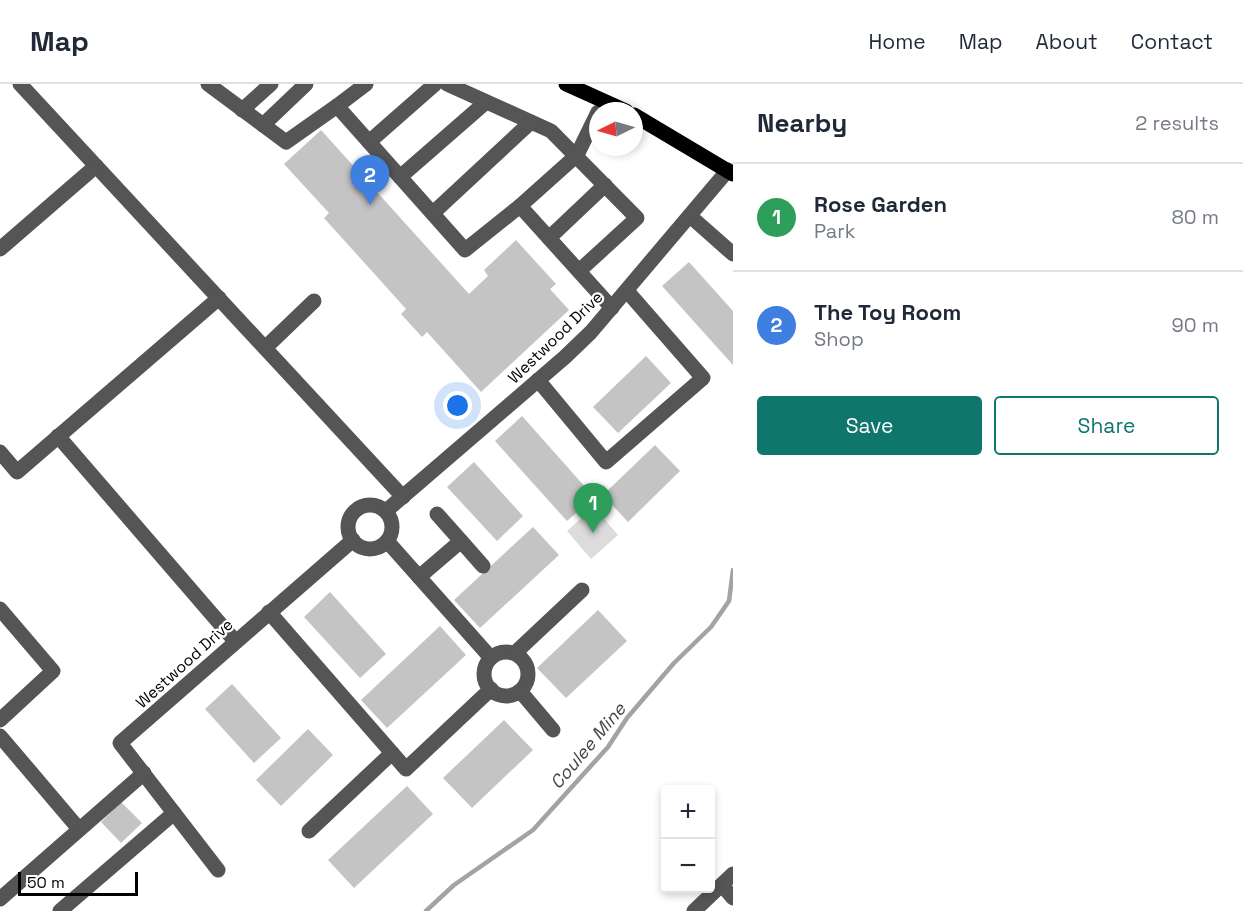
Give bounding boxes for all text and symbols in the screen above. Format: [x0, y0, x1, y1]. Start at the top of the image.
text: Map [30, 23, 89, 59]
text: Home [868, 28, 926, 55]
text: Map [959, 28, 1003, 55]
text: About [1036, 28, 1098, 55]
text: Contact [1131, 28, 1213, 55]
north arrow [589, 102, 643, 156]
text: Nearby [757, 106, 847, 140]
text: 2 results [1135, 110, 1219, 136]
pin: 2 [350, 156, 389, 205]
text: Rose Garden [814, 190, 947, 218]
text: 1 [772, 204, 781, 230]
text: 80 m [1171, 204, 1219, 230]
text: Park [814, 218, 856, 244]
street label: Westwood Drive [503, 287, 607, 388]
text: The Toy Room [814, 298, 961, 326]
text: 2 [771, 312, 782, 338]
text: 90 m [1172, 312, 1219, 338]
text: Shop [814, 326, 864, 352]
your location [443, 391, 472, 420]
button: Save [757, 396, 982, 455]
button: Share [994, 396, 1219, 455]
pin: 1 [574, 484, 612, 533]
street label: Westwood Drive [131, 614, 237, 713]
water label: Coulee Mine [545, 697, 631, 794]
map controls [661, 785, 715, 893]
button: + [661, 785, 715, 839]
button: − [661, 839, 715, 893]
scale bar [18, 869, 138, 896]
text: 50 m [27, 872, 65, 893]

